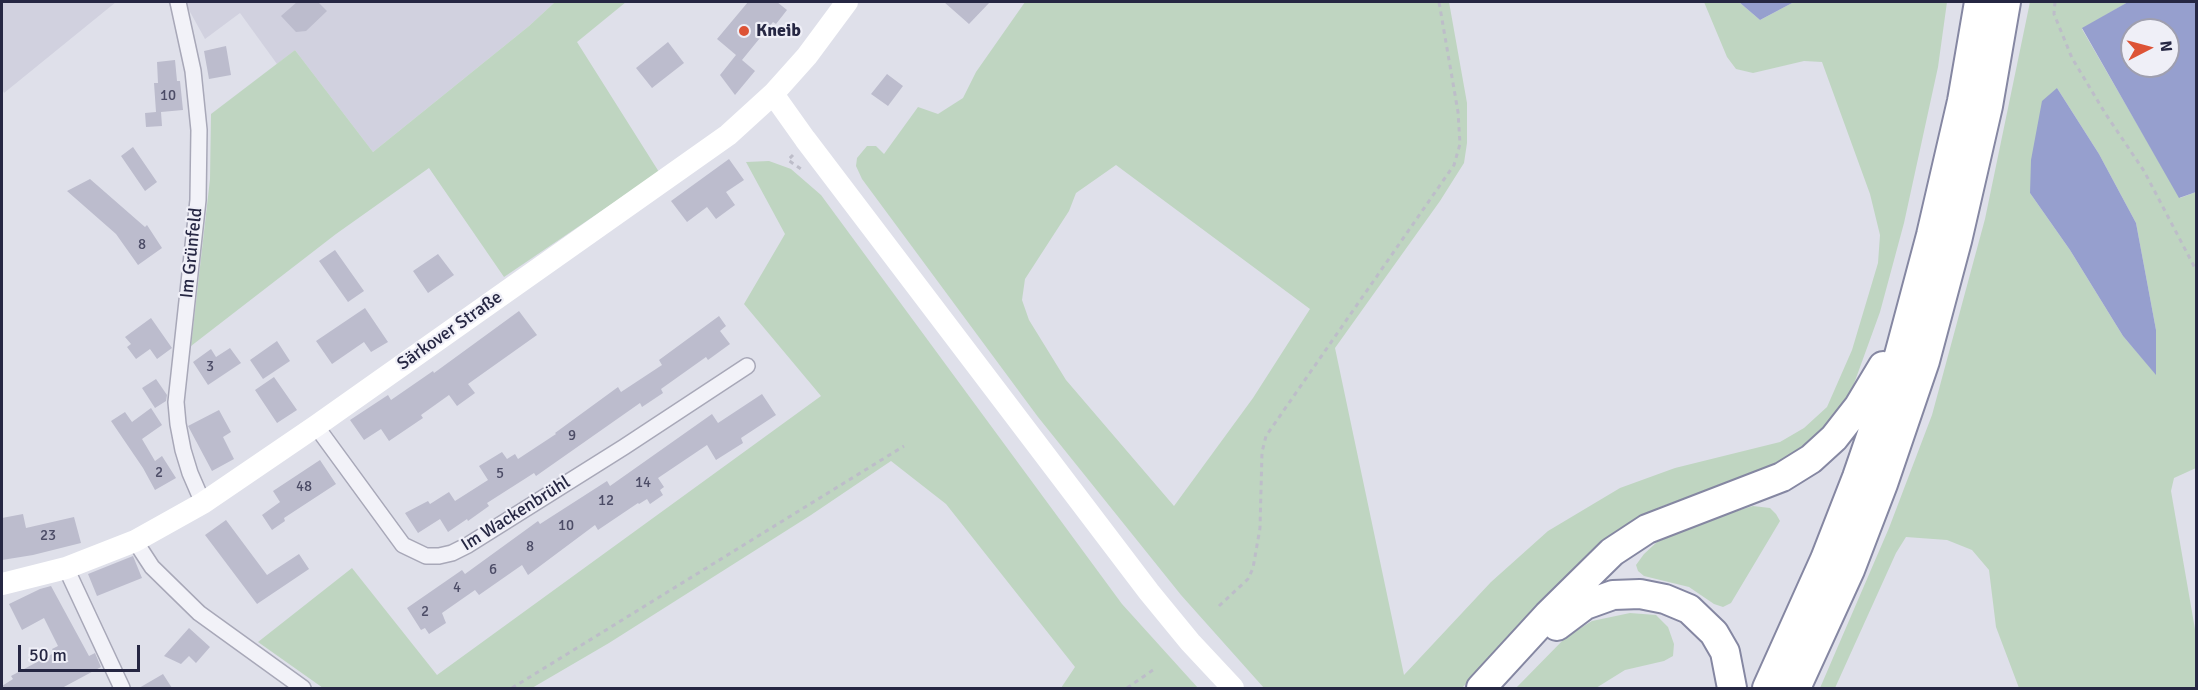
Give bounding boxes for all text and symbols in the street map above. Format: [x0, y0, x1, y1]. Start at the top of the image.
north arrow [2120, 18, 2180, 78]
place label: Kneib [756, 20, 801, 42]
marker: Kneib [737, 24, 751, 38]
text: N [2155, 40, 2176, 53]
house number: 10 [160, 87, 176, 105]
street label: Im Grünfeld [177, 207, 207, 299]
house number: 8 [138, 236, 146, 254]
street label: Särkover Straße [393, 287, 507, 375]
house number: 3 [206, 358, 214, 376]
house number: 9 [568, 427, 576, 445]
house number: 2 [155, 464, 163, 482]
house number: 5 [496, 465, 504, 483]
street label: Im Wackenbrühl [458, 472, 574, 556]
house number: 14 [635, 474, 651, 492]
house number: 48 [296, 478, 312, 496]
house number: 12 [598, 492, 614, 510]
house number: 10 [558, 517, 574, 535]
house number: 23 [40, 527, 56, 545]
house number: 8 [526, 538, 534, 556]
house number: 6 [489, 561, 497, 579]
house number: 4 [453, 579, 461, 597]
house number: 2 [421, 603, 429, 621]
scale bar [21, 633, 142, 671]
text: 50 m [29, 644, 67, 666]

